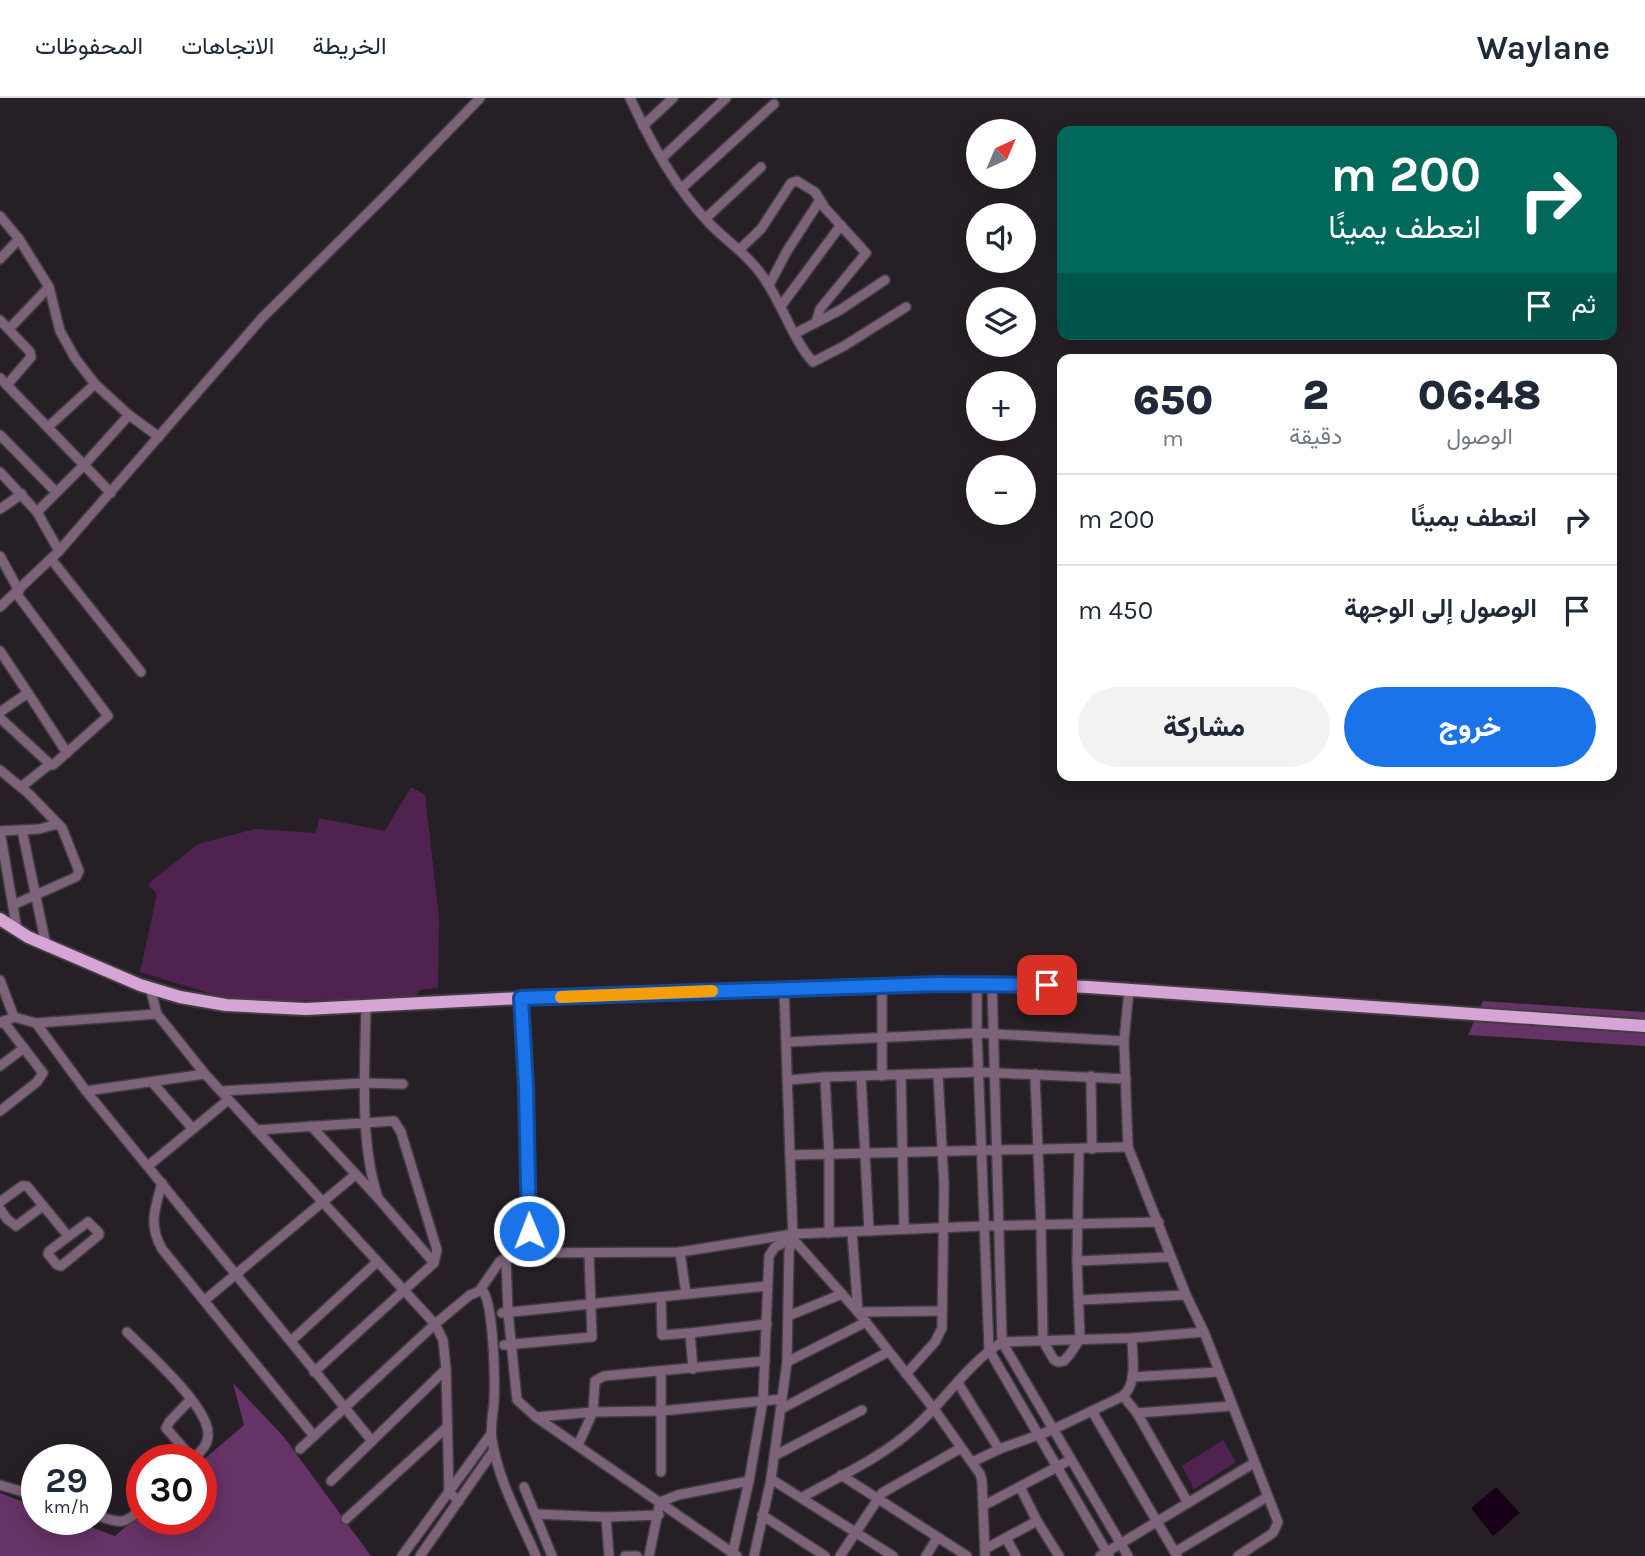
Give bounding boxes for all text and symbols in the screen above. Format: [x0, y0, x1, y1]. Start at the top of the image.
text: Waylane [1477, 29, 1610, 67]
text: المحفوظات [35, 32, 143, 60]
text: الاتجاهات [181, 32, 274, 60]
text: الخريطة [312, 32, 387, 60]
north arrow [966, 119, 1036, 189]
map controls [966, 119, 1036, 525]
text: 200 m [1330, 146, 1481, 203]
icon: right [1505, 154, 1596, 245]
button: sound [966, 203, 1036, 273]
text: انعطف يمينًا [1328, 209, 1481, 246]
button: layers [966, 287, 1036, 357]
icon: arrive [1520, 287, 1558, 325]
text: ثم [1572, 289, 1596, 320]
text: 2 [1302, 370, 1329, 420]
text: 06:48 [1418, 370, 1541, 420]
button: + [966, 371, 1036, 441]
text: 650 [1133, 375, 1213, 425]
text: دقيقة [1289, 423, 1342, 450]
text: الوصول [1446, 423, 1513, 450]
text: m [1162, 425, 1184, 452]
button: − [966, 455, 1036, 525]
icon: right [1558, 501, 1596, 539]
text: انعطف يمينًا [1411, 502, 1537, 533]
text: 200 m [1078, 504, 1154, 535]
icon: arrive [1558, 592, 1596, 630]
text: الوصول إلى الوجهة [1344, 593, 1537, 624]
text: 450 m [1078, 595, 1153, 626]
button: مشاركة [1078, 687, 1330, 767]
button: خروج [1344, 687, 1596, 767]
pin [1017, 955, 1077, 1015]
icon: arrive [1028, 966, 1066, 1004]
position arrow [492, 1194, 566, 1268]
speed limit sign: 30 [126, 1444, 217, 1535]
text: 29 [45, 1460, 88, 1501]
text: km/h [44, 1496, 89, 1518]

